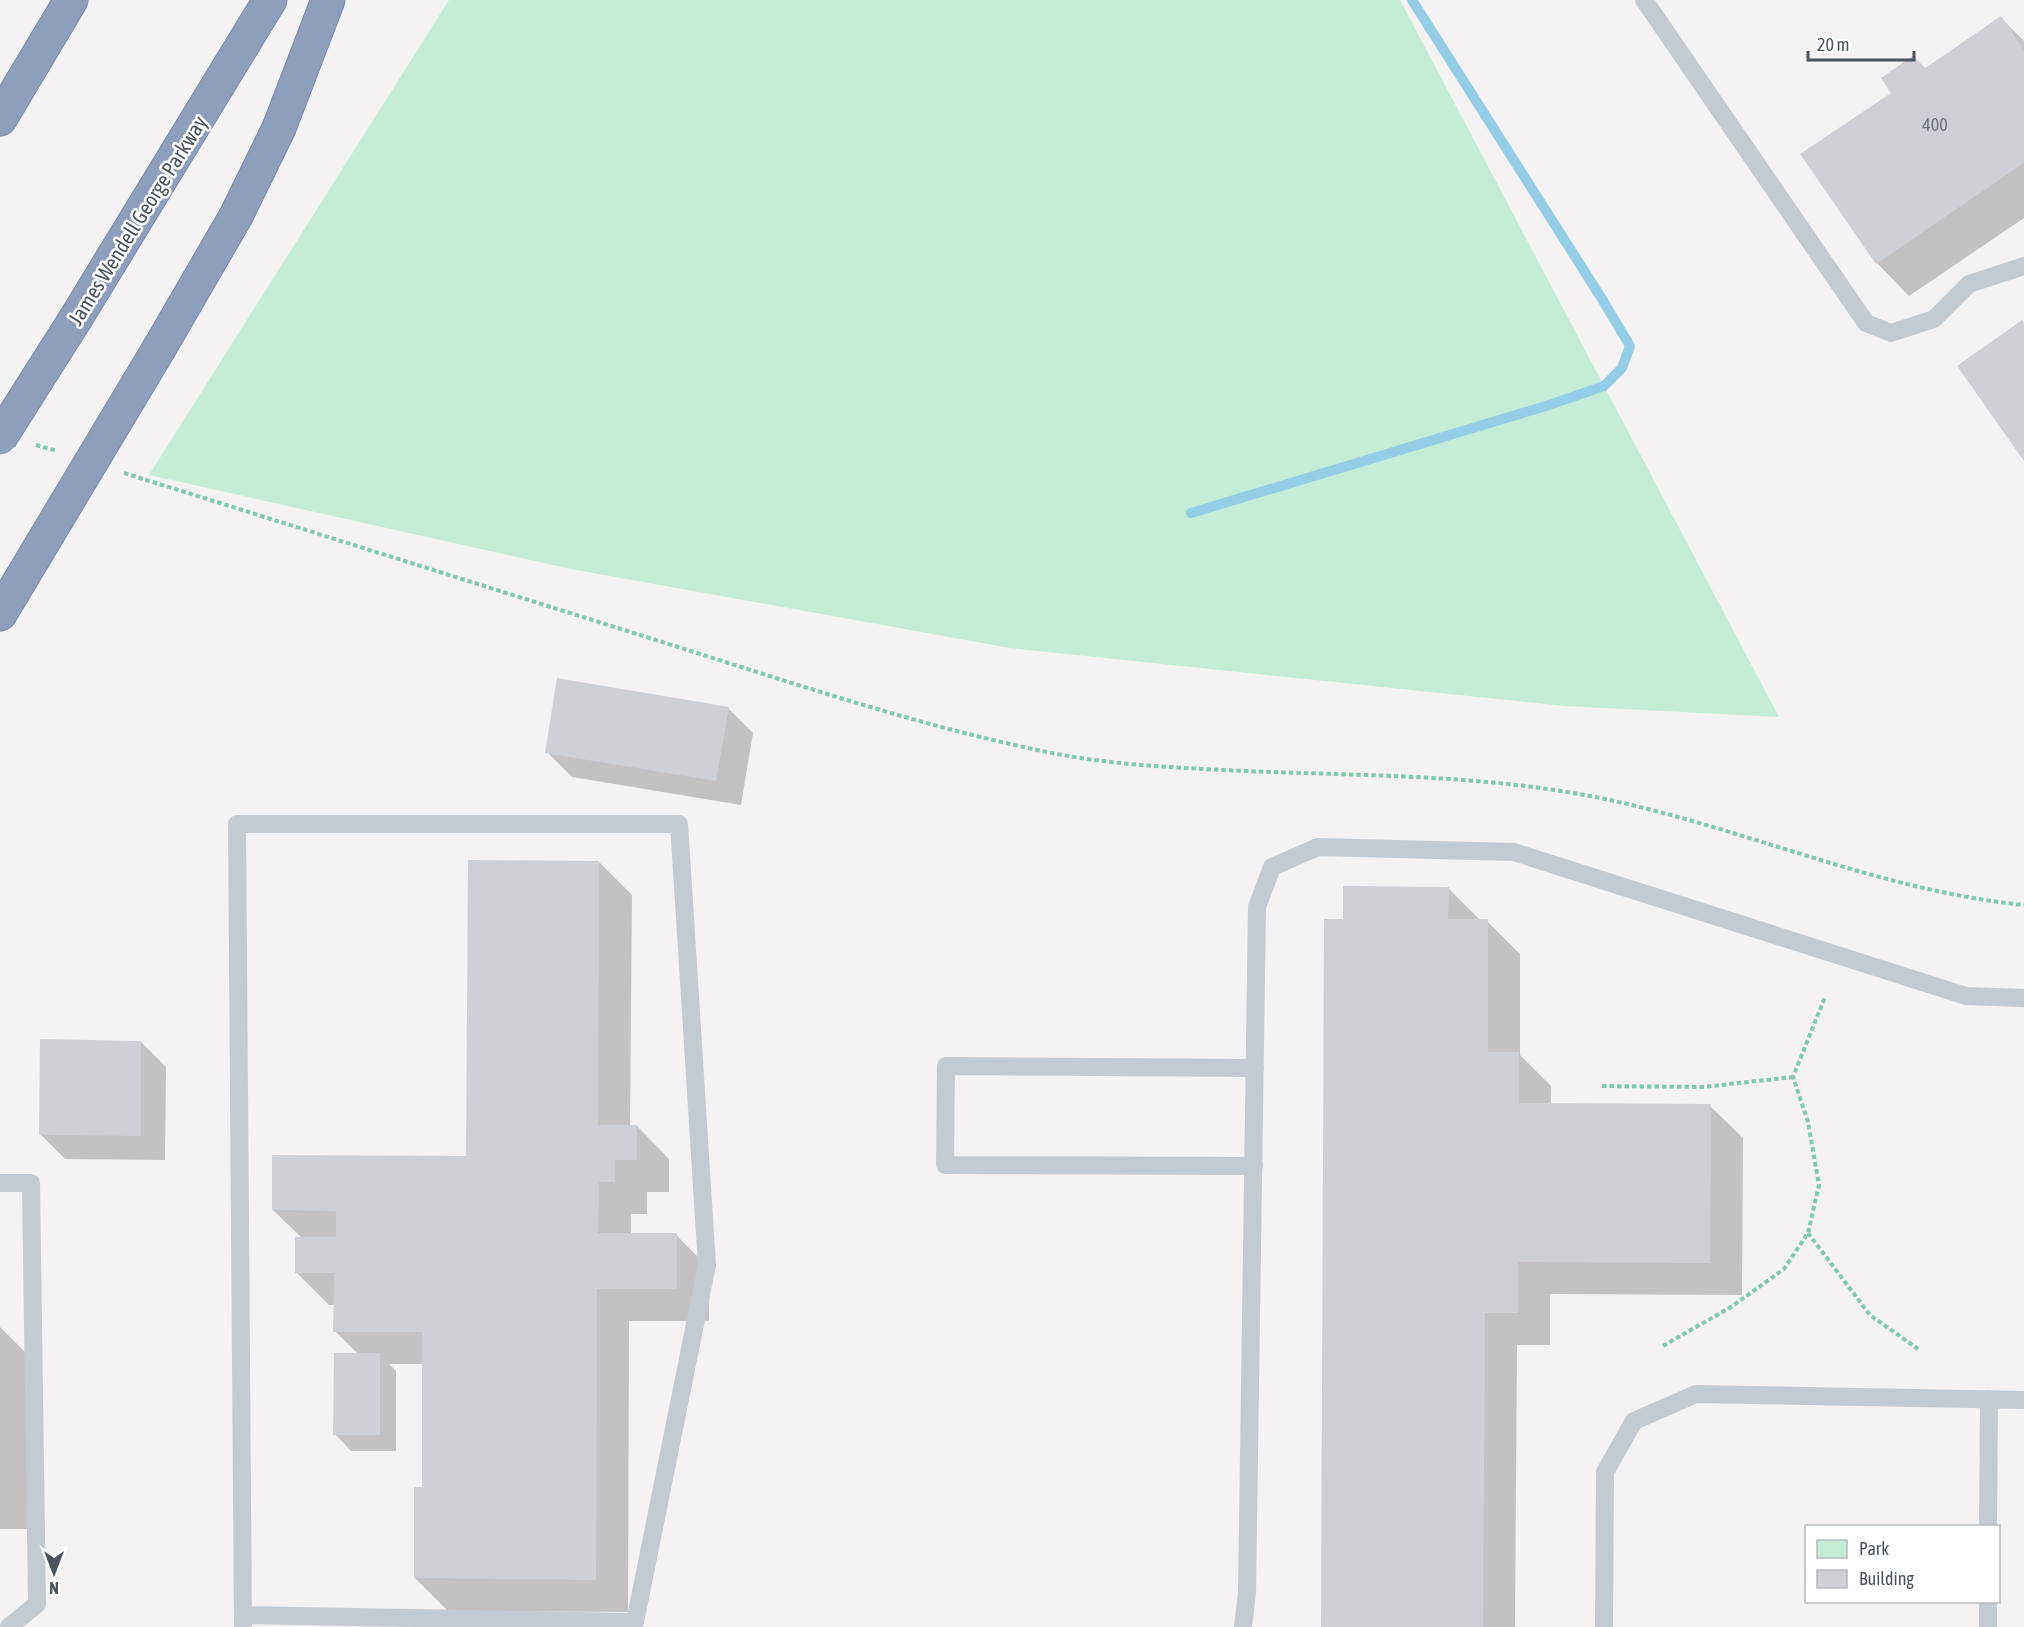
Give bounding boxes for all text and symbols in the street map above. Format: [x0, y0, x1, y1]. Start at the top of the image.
scale bar [1808, 24, 1914, 62]
text: 20 m [1817, 34, 1849, 55]
street label: James Wendell George Parkway [63, 111, 211, 329]
house number: 400 [1922, 114, 1948, 135]
legend [1805, 1525, 2000, 1603]
text: Park [1859, 1538, 1889, 1559]
north arrow [24, 1543, 84, 1603]
text: Building [1859, 1568, 1914, 1589]
text: N [49, 1579, 59, 1597]

